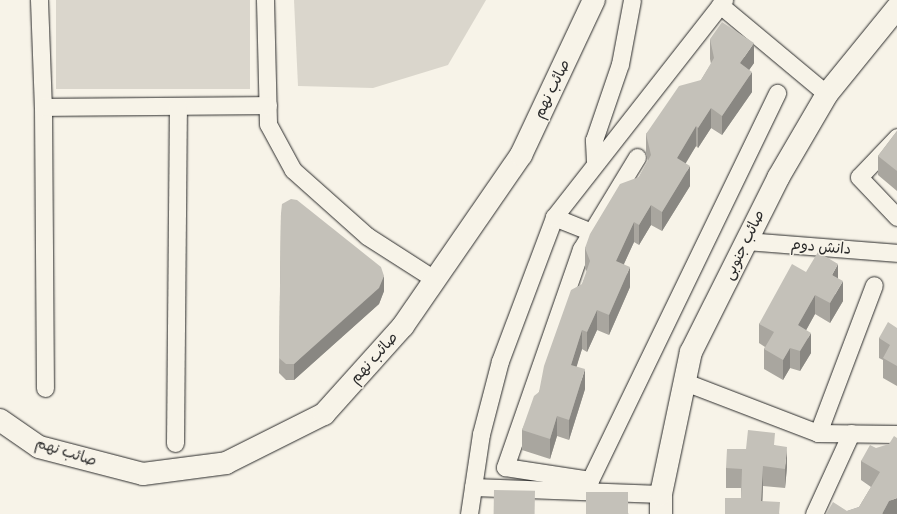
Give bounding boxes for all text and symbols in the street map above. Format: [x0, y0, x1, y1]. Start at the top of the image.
street label: صائب نهم [530, 57, 574, 121]
street label: صائب جنوبی [719, 207, 769, 283]
street label: دانش دوم [790, 235, 852, 259]
street label: صائب نهم [346, 328, 402, 388]
street label: صائب نهم [33, 434, 99, 470]

